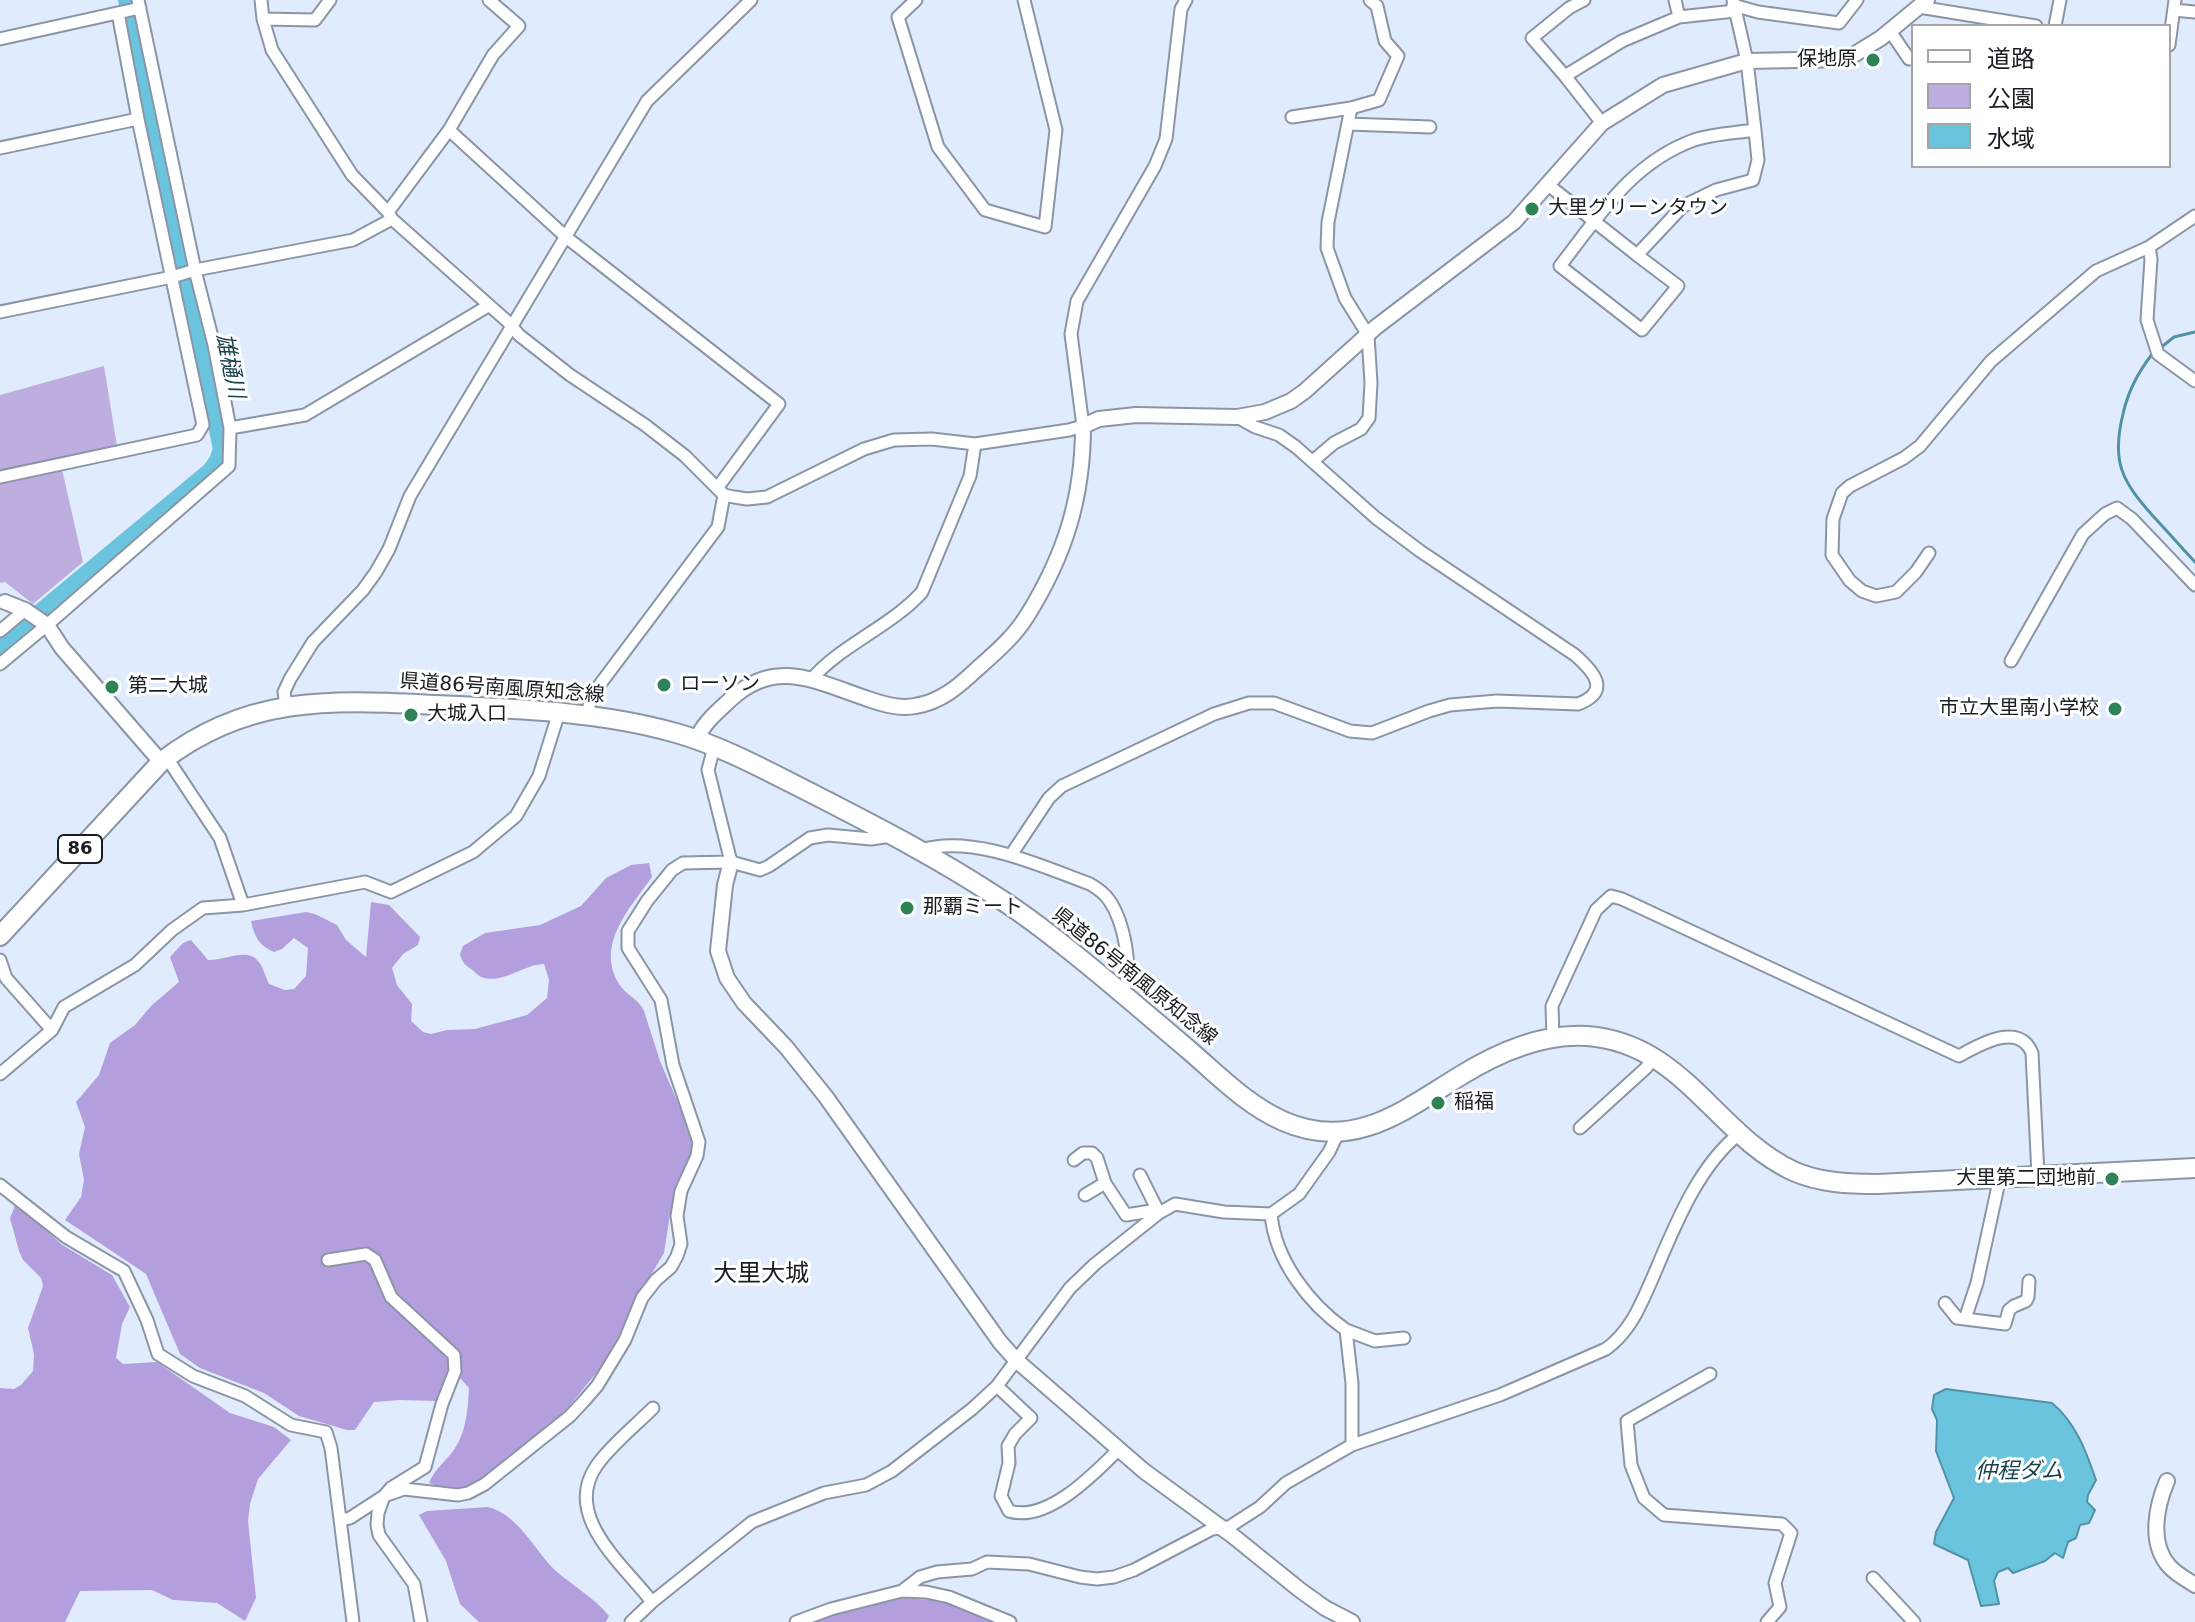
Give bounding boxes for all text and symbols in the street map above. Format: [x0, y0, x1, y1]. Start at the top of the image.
legend [1911, 24, 2171, 168]
text: 道路 [1987, 45, 2035, 73]
place label: 保地原 [1797, 48, 1857, 72]
marker: 保地原 [1864, 51, 1882, 69]
text: 公園 [1987, 85, 2035, 113]
text: 水域 [1987, 125, 2035, 153]
place label: 大里グリーンタウン [1548, 197, 1728, 221]
marker: 大里グリーンタウン [1523, 200, 1541, 218]
water label: 雄樋川 [209, 331, 249, 401]
street label: 県道86号南風原知念線 [399, 670, 605, 708]
place label: ローソン [680, 673, 760, 697]
place label: 第二大城 [128, 675, 208, 699]
marker: ローソン [655, 676, 673, 694]
marker: 第二大城 [103, 678, 121, 696]
place label: 市立大里南小学校 [1939, 697, 2099, 721]
marker: 市立大里南小学校 [2106, 700, 2124, 718]
place label: 大城入口 [427, 703, 507, 727]
marker: 大城入口 [402, 706, 420, 724]
road number: 86 [58, 835, 102, 863]
place label: 那覇ミート [923, 896, 1023, 920]
marker: 那覇ミート [898, 899, 916, 917]
street label: 県道86号南風原知念線 [1047, 903, 1221, 1051]
place label: 稲福 [1454, 1091, 1494, 1115]
marker: 稲福 [1429, 1094, 1447, 1112]
place label: 大里第二団地前 [1956, 1167, 2096, 1191]
marker: 大里第二団地前 [2103, 1170, 2121, 1188]
district label: 大里大城 [713, 1261, 809, 1289]
water label: 仲程ダム [1975, 1459, 2063, 1485]

